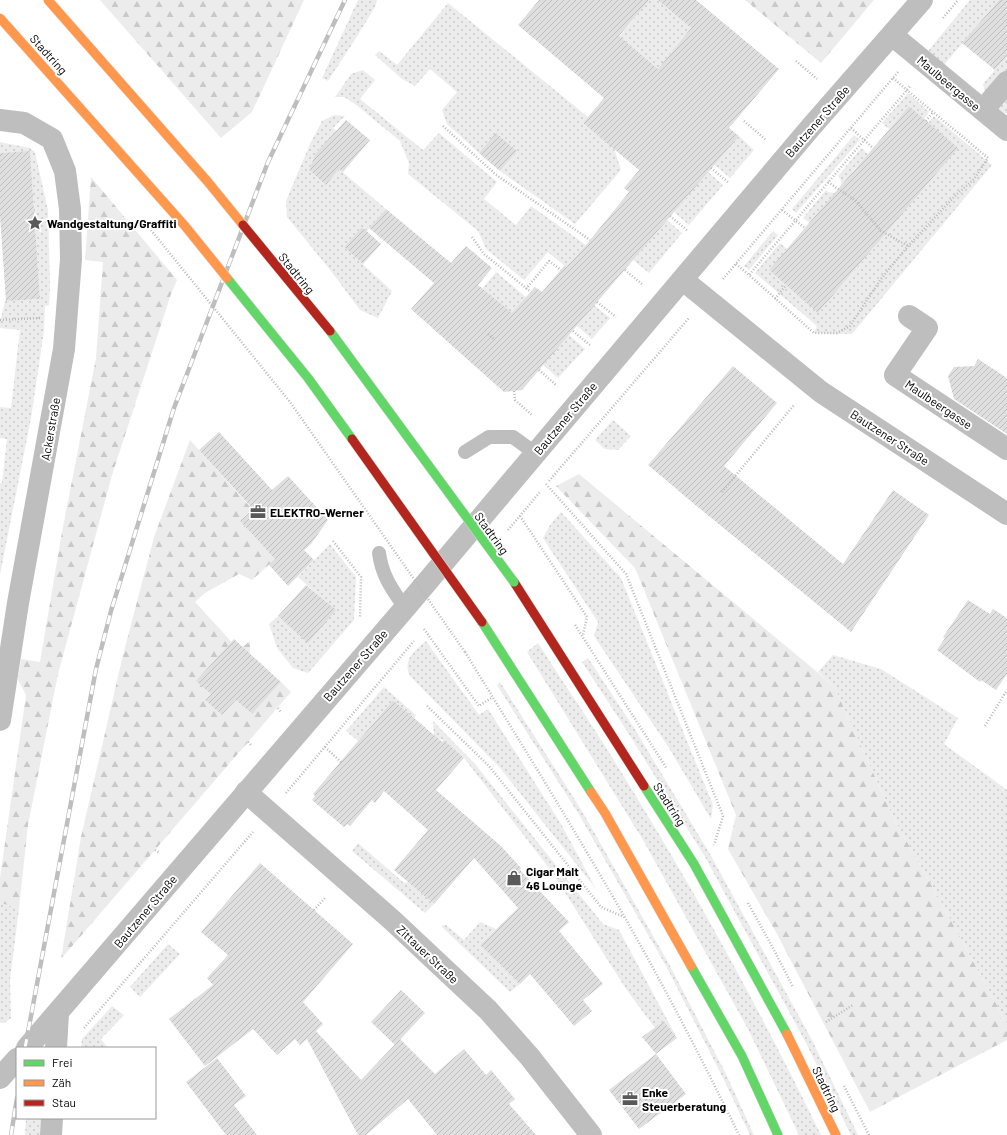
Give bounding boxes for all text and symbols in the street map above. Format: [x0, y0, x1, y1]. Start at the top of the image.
street label: Stadtring [27, 31, 71, 77]
street label: Maulbeergasse [915, 53, 983, 113]
street label: Bautzener Straße [782, 82, 852, 160]
place icon: Wandgestaltung/Graffiti [26, 214, 44, 232]
place label: Wandgestaltung/Graffiti [47, 216, 177, 230]
street label: Stadtring [276, 250, 318, 296]
street label: Maulbeergasse [903, 376, 975, 432]
street label: Bautzener Straße [531, 379, 599, 457]
street label: Ackerstraße [38, 396, 62, 462]
street label: Bautzener Straße [848, 406, 932, 468]
office icon: ELEKTRO-Werner [249, 503, 267, 521]
place label: ELEKTRO-Werner [270, 505, 364, 519]
street label: Stadtring [472, 509, 512, 557]
street label: Bautzener Straße [320, 626, 390, 704]
street label: Stadtring [651, 780, 689, 828]
place label: Cigar Malt 46 Lounge [526, 864, 582, 892]
shop icon: Cigar Malt 46 Lounge [505, 869, 523, 887]
street label: Bautzener Straße [111, 872, 179, 950]
street label: Zittauer Straße [394, 922, 462, 986]
legend [16, 1047, 156, 1119]
text: Frei [52, 1055, 72, 1069]
street label: Stadtring [810, 1064, 844, 1114]
text: Zäh [52, 1075, 71, 1089]
place label: Enke Steuerberatung [642, 1085, 727, 1113]
office icon: Enke Steuerberatung [621, 1090, 639, 1108]
text: Stau [52, 1095, 76, 1109]

